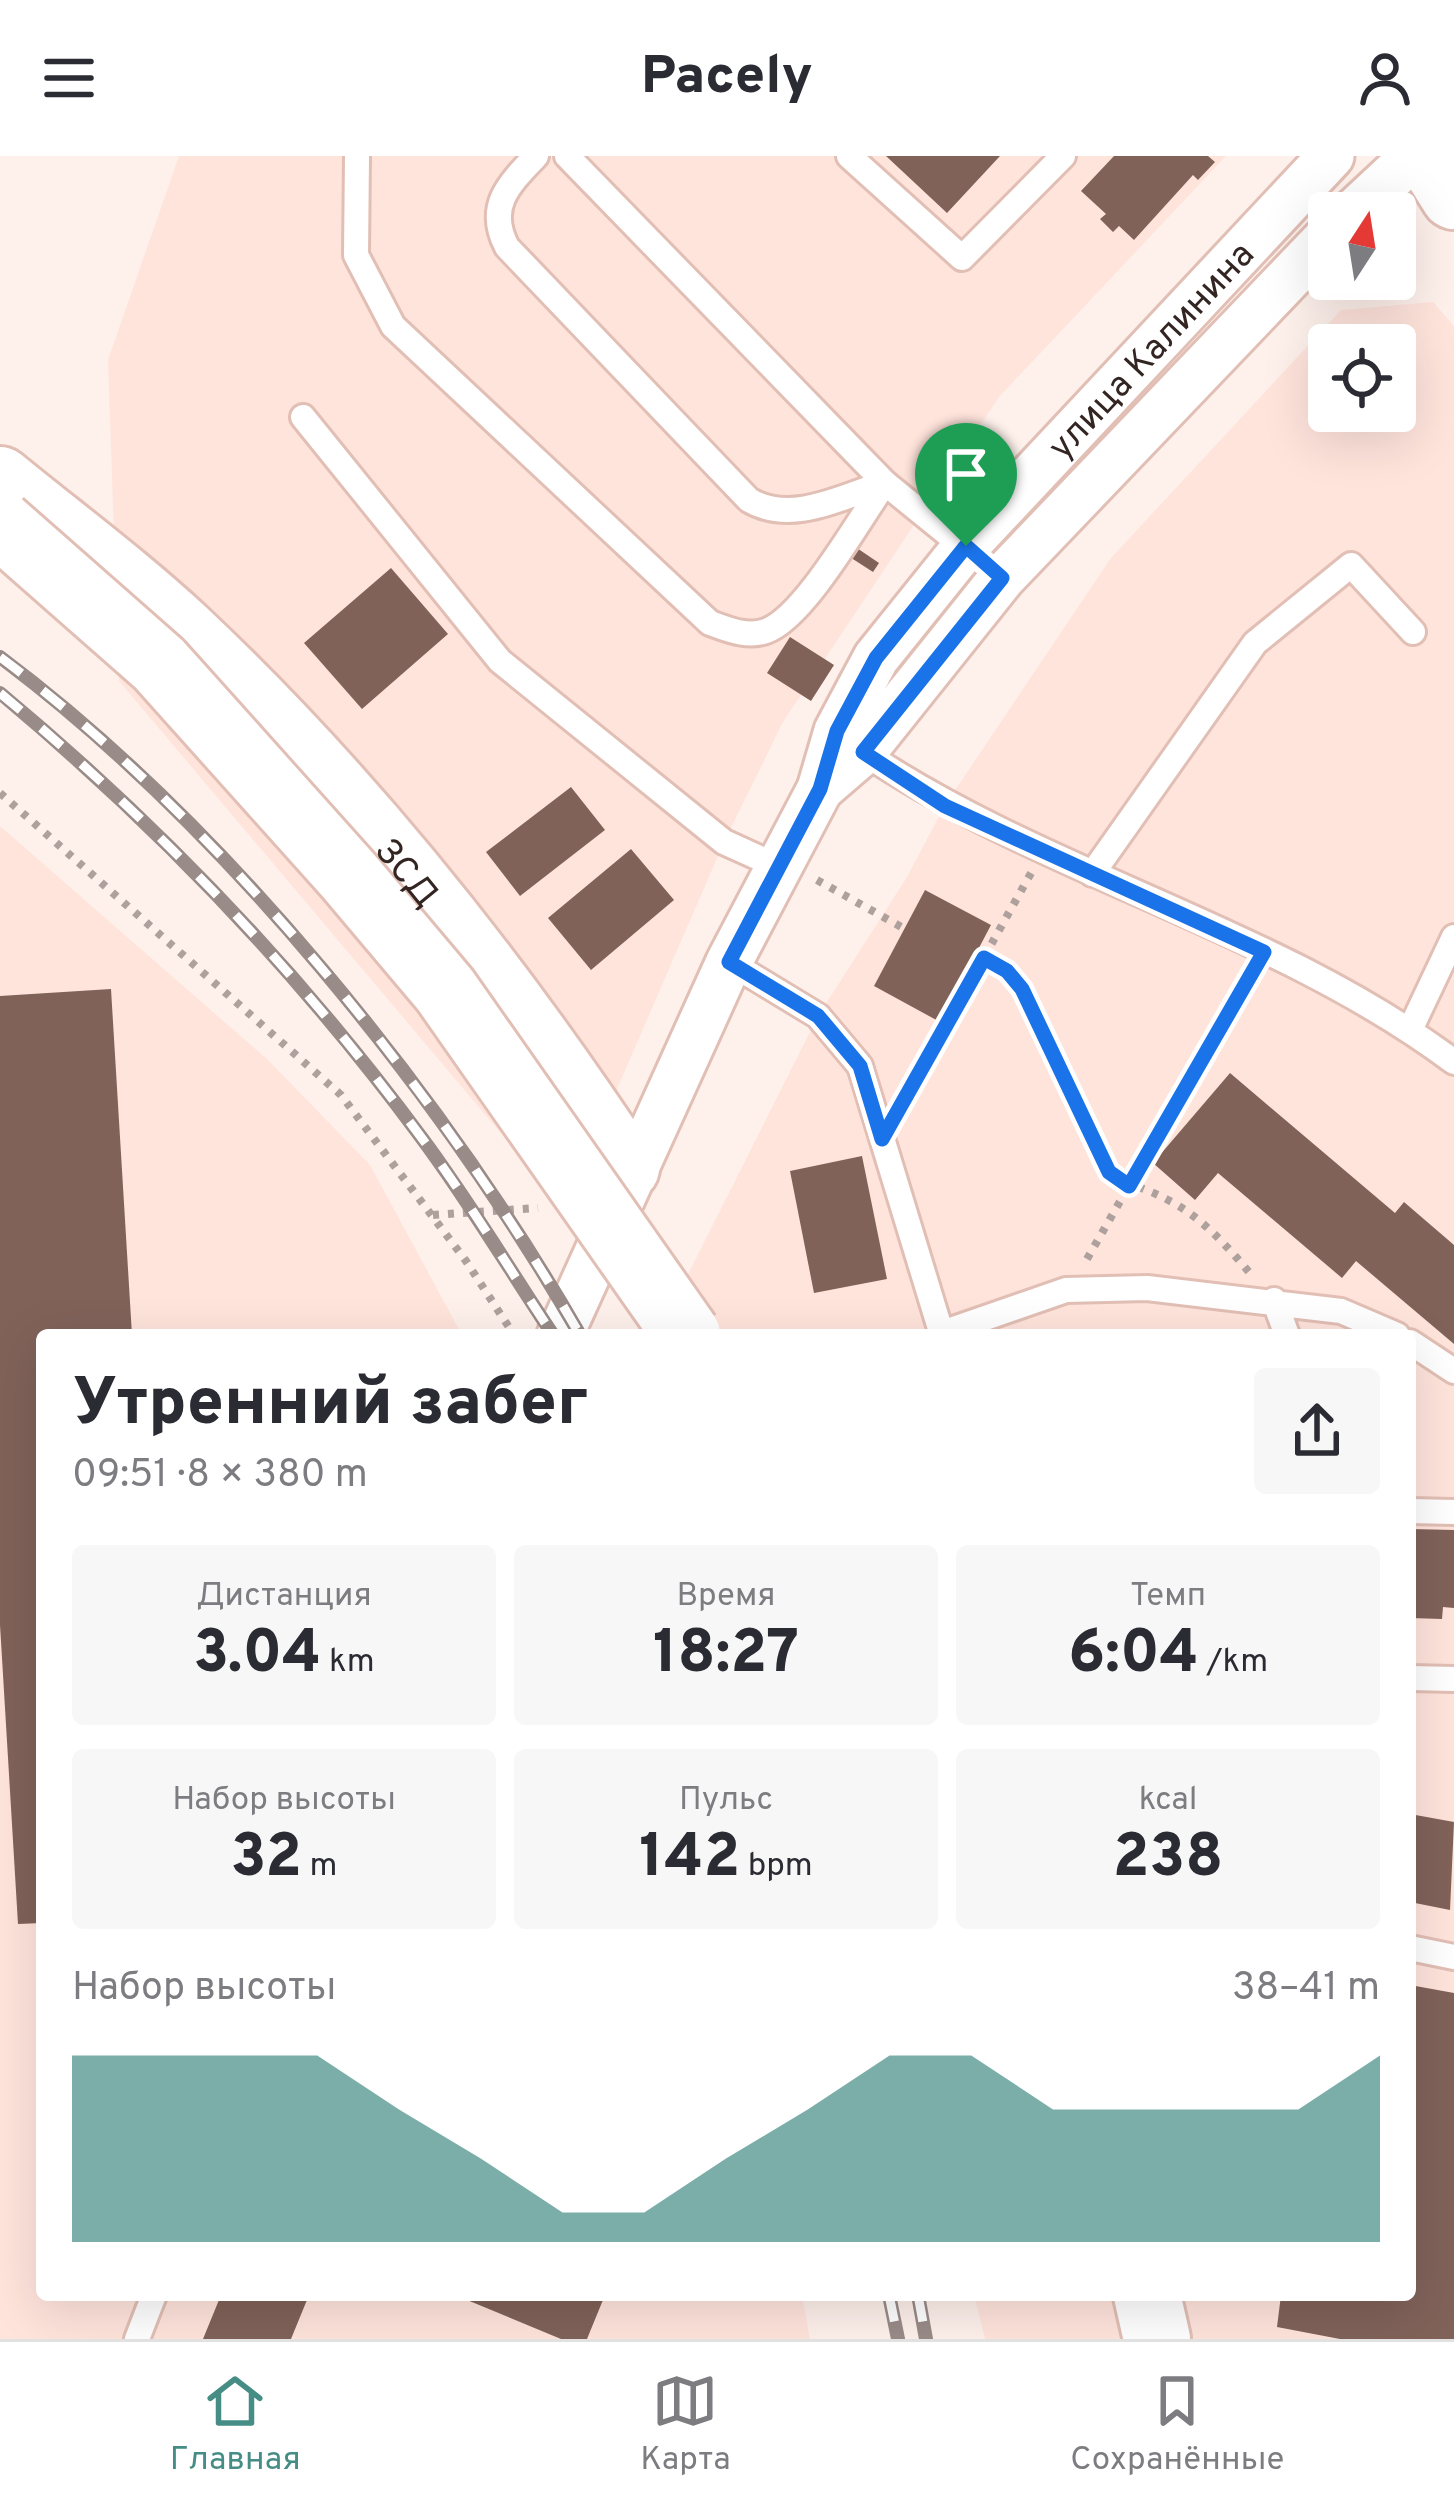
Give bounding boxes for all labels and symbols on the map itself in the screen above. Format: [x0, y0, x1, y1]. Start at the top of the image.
north arrow [1308, 192, 1416, 300]
street label: улица Калинина [1040, 234, 1266, 471]
pin [915, 423, 1017, 546]
street label: ЗСД [363, 830, 447, 919]

